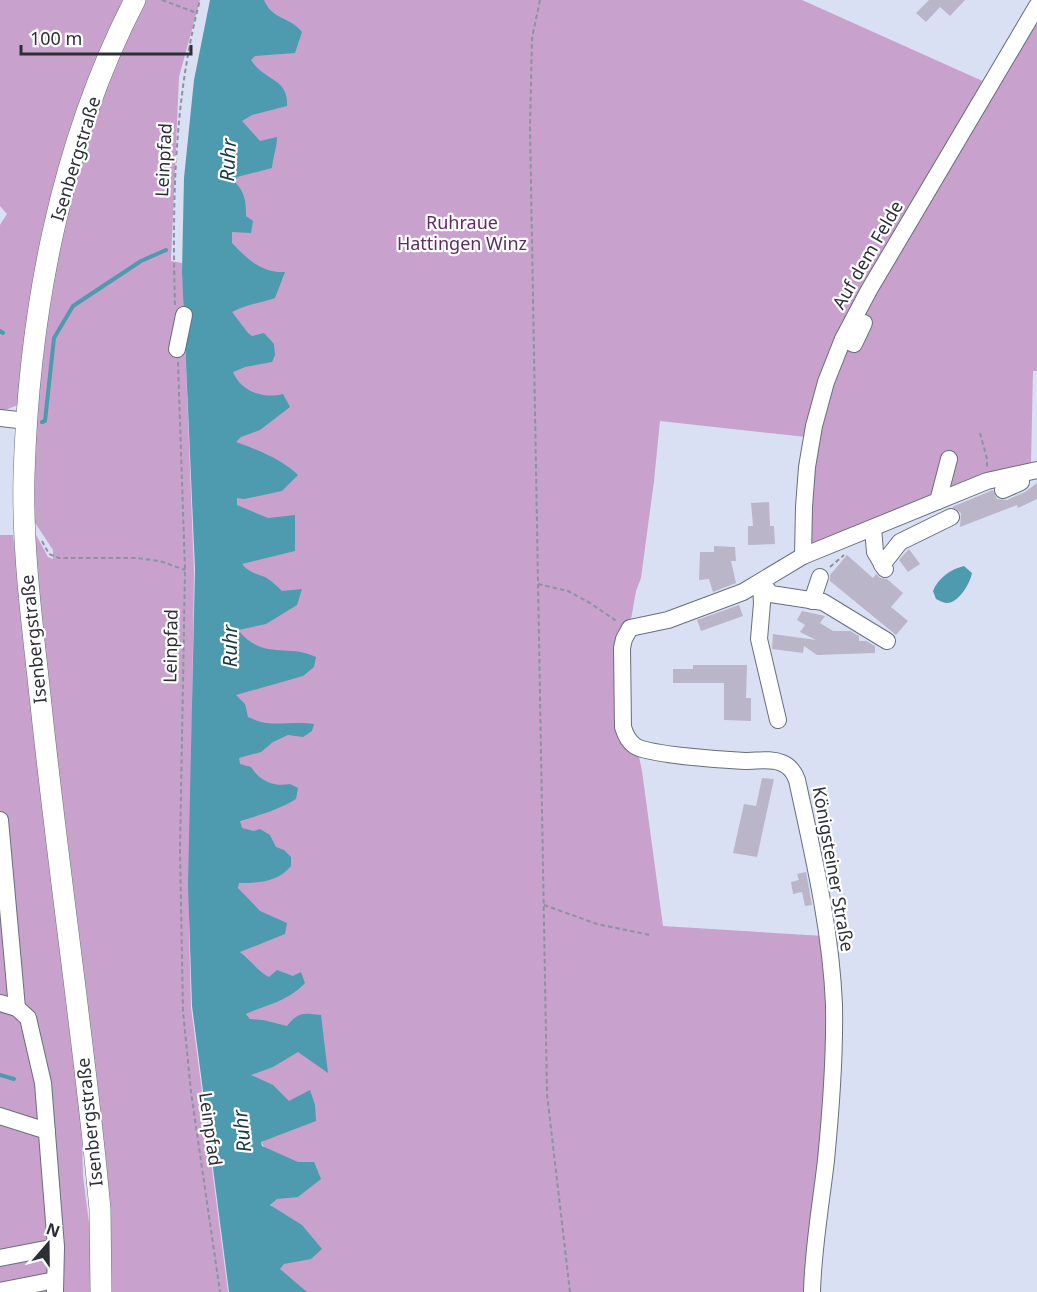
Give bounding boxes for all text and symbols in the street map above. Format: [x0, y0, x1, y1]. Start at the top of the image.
scale bar [21, 18, 190, 56]
text: 100 m [30, 26, 82, 50]
street label: Isenbergstraße [45, 93, 105, 224]
street label: Leinpfad [149, 122, 177, 197]
water label: Ruhr [213, 137, 242, 182]
street label: Auf dem Felde [826, 196, 908, 313]
park label: Ruhraue Hattingen Winz [397, 210, 527, 255]
street label: Isenbergstraße [14, 574, 52, 705]
street label: Leinpfad [157, 609, 183, 683]
water label: Ruhr [216, 624, 243, 667]
street label: Königsteiner Straße [808, 784, 860, 953]
street label: Isenbergstraße [70, 1057, 108, 1188]
street label: Leinpfad [194, 1091, 228, 1167]
water label: Ruhr [226, 1107, 257, 1154]
north arrow [18, 1214, 78, 1274]
text: N [43, 1217, 63, 1242]

